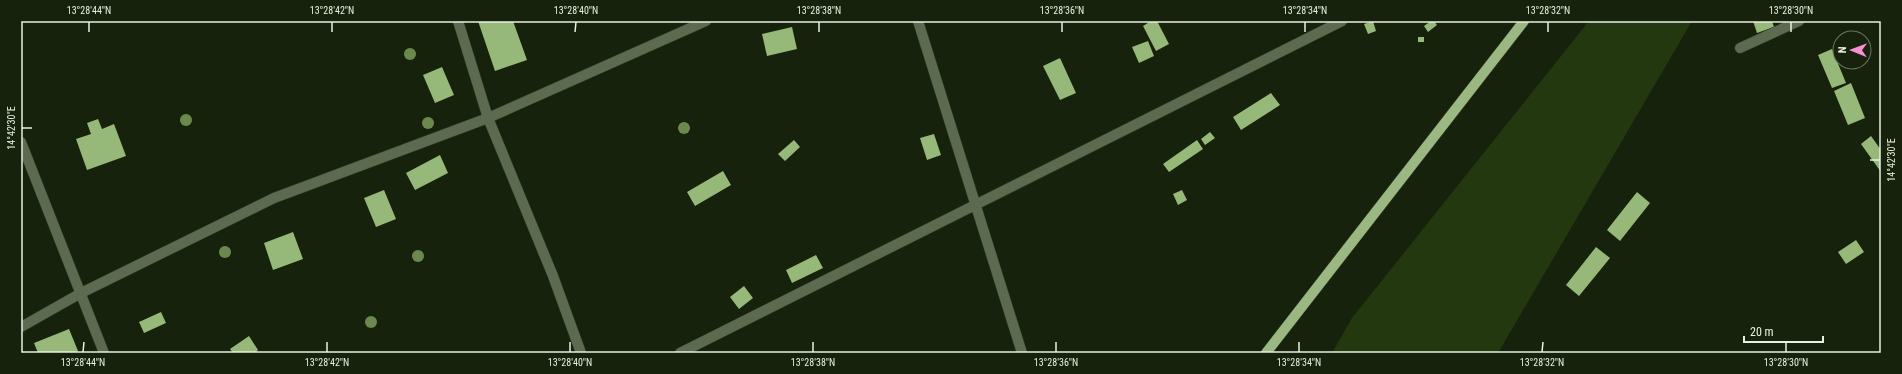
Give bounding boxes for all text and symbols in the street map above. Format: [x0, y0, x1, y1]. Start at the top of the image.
text: 13°28'44"N [67, 5, 111, 16]
text: 13°28'42"N [310, 5, 354, 16]
text: 13°28'40"N [554, 5, 598, 16]
text: 13°28'38"N [797, 5, 841, 16]
text: 13°28'36"N [1040, 5, 1084, 16]
text: 13°28'34"N [1283, 5, 1327, 16]
text: 13°28'32"N [1526, 5, 1570, 16]
text: 13°28'30"N [1769, 5, 1813, 16]
north arrow [1832, 30, 1872, 70]
text: N [1836, 46, 1849, 53]
text: 14°42'30"E [6, 106, 17, 150]
text: 14°42'30"E [1886, 138, 1897, 182]
scale bar [1744, 318, 1823, 344]
text: 20 m [1750, 325, 1774, 339]
text: 13°28'44"N [61, 357, 105, 368]
text: 13°28'42"N [305, 357, 349, 368]
text: 13°28'40"N [548, 357, 592, 368]
text: 13°28'38"N [791, 357, 835, 368]
text: 13°28'36"N [1034, 357, 1078, 368]
text: 13°28'34"N [1277, 357, 1321, 368]
text: 13°28'32"N [1520, 357, 1564, 368]
text: 13°28'30"N [1764, 357, 1808, 368]

